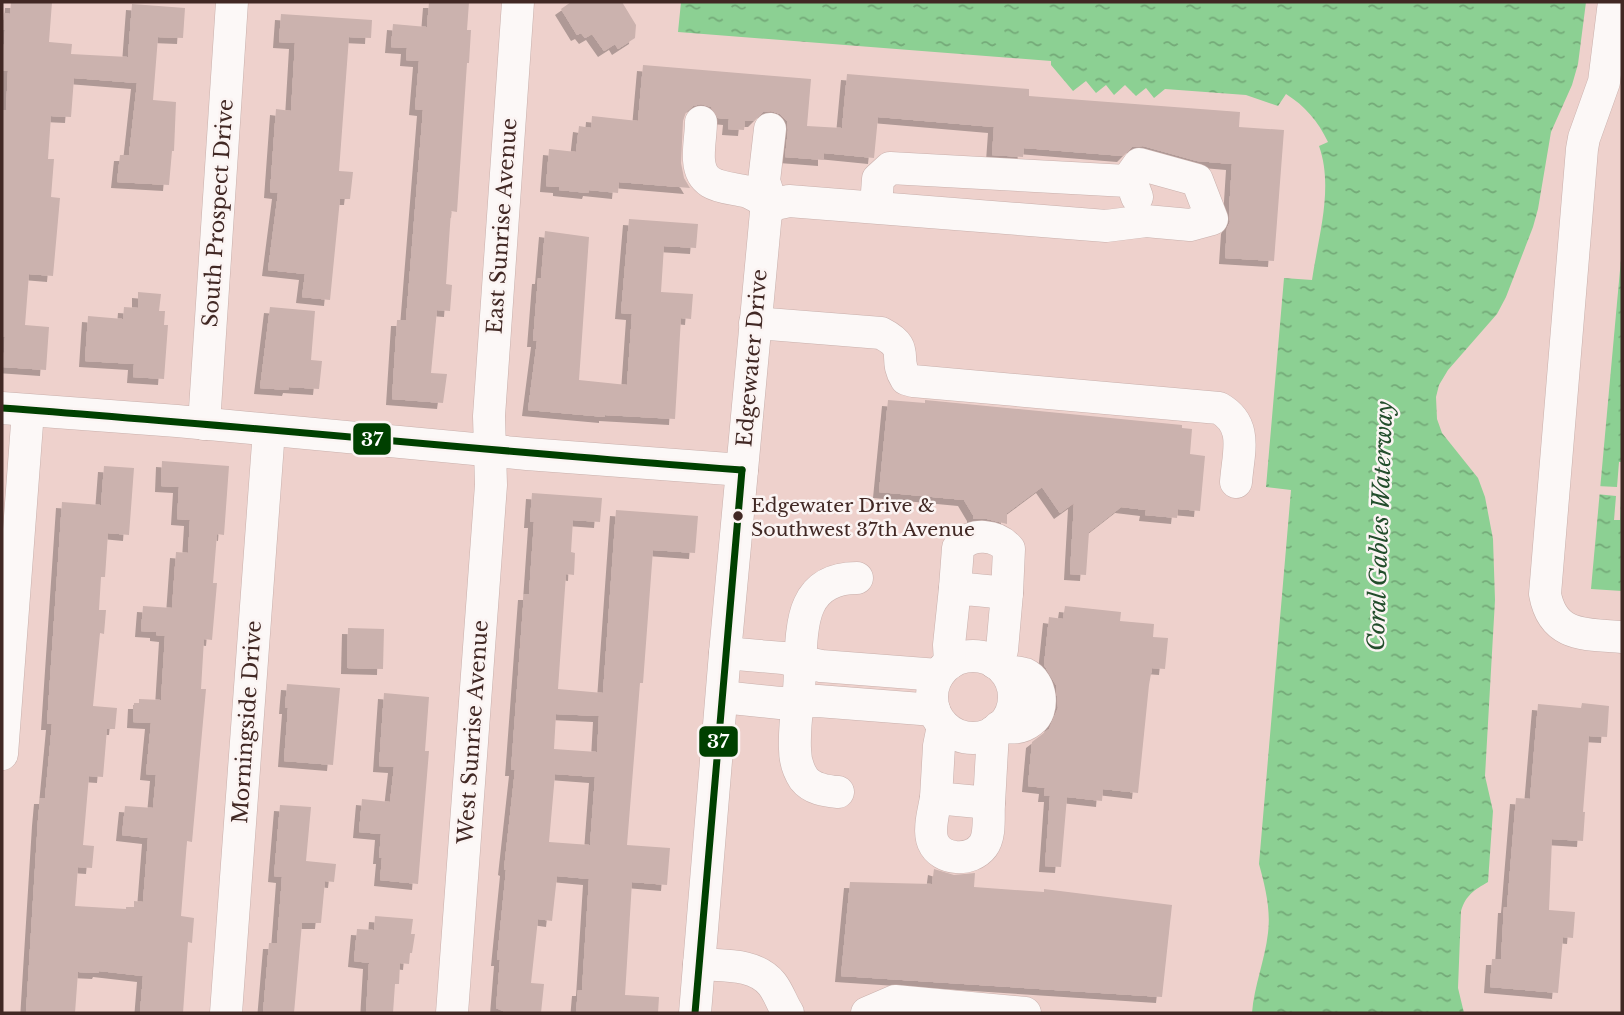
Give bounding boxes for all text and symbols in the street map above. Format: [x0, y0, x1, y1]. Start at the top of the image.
street label: South Prospect Drive [197, 98, 239, 328]
street label: East Sunrise Avenue [481, 117, 523, 335]
street label: Edgewater Drive [731, 268, 773, 448]
water label: Coral Gables Waterway [1362, 400, 1398, 651]
line badge: 37 [352, 422, 392, 456]
text: 37 [361, 428, 384, 451]
place label: Edgewater Drive & Southwest 37th Avenue [751, 494, 975, 541]
marker: Edgewater Drive & Southwest 37th Avenue [731, 509, 745, 523]
street label: Morningside Drive [227, 619, 267, 825]
street label: West Sunrise Avenue [452, 619, 494, 846]
line badge: 37 [698, 725, 739, 758]
text: 37 [707, 730, 730, 753]

